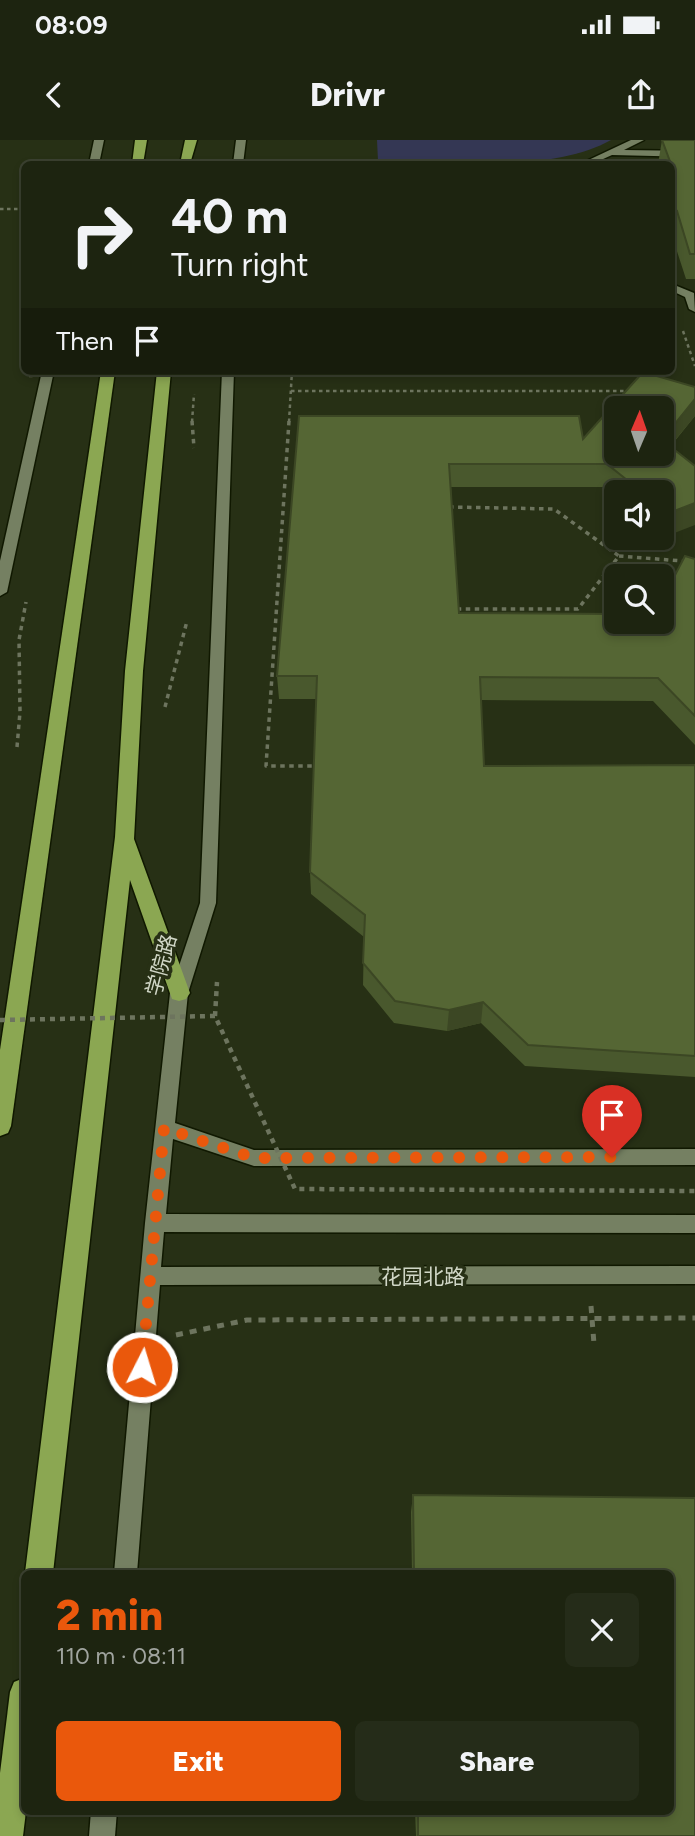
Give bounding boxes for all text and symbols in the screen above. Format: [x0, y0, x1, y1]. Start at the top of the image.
text: 08:09 [35, 9, 108, 41]
icon: back [35, 76, 73, 114]
text: Drivr [310, 76, 385, 114]
icon: share [622, 76, 660, 114]
text: 40 m [171, 186, 288, 245]
icon: right [56, 189, 147, 280]
text: Turn right [171, 246, 309, 284]
icon: arrive [128, 322, 166, 360]
text: Then [56, 325, 114, 357]
north arrow [604, 396, 674, 466]
map controls [604, 396, 674, 634]
button: sound [604, 480, 674, 550]
button: search [604, 564, 674, 634]
street label: 学院路 [141, 931, 181, 999]
pin [582, 1085, 642, 1157]
icon: arrive [593, 1096, 631, 1134]
street label: 花园北路 [381, 1264, 465, 1289]
position arrow [105, 1330, 179, 1404]
text: 2 min [56, 1590, 163, 1641]
button: close [565, 1593, 639, 1667]
text: 110 m · 08:11 [56, 1642, 186, 1670]
button: Exit [56, 1721, 341, 1801]
button: Share [355, 1721, 639, 1801]

